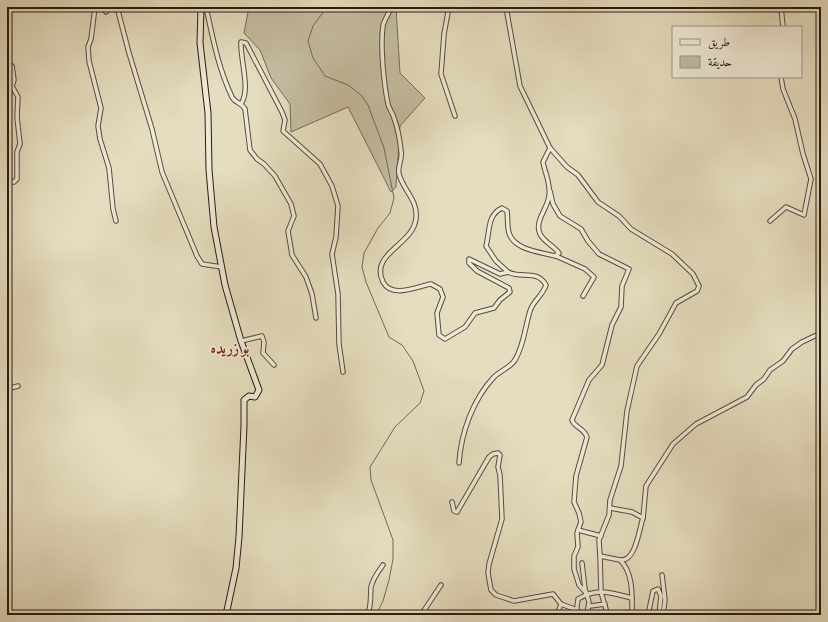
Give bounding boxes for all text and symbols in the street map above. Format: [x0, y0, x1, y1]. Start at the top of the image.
legend [672, 26, 802, 78]
text: طريق [708, 35, 730, 50]
text: حديقة [708, 55, 732, 70]
district label: بو زريده [211, 339, 250, 358]

